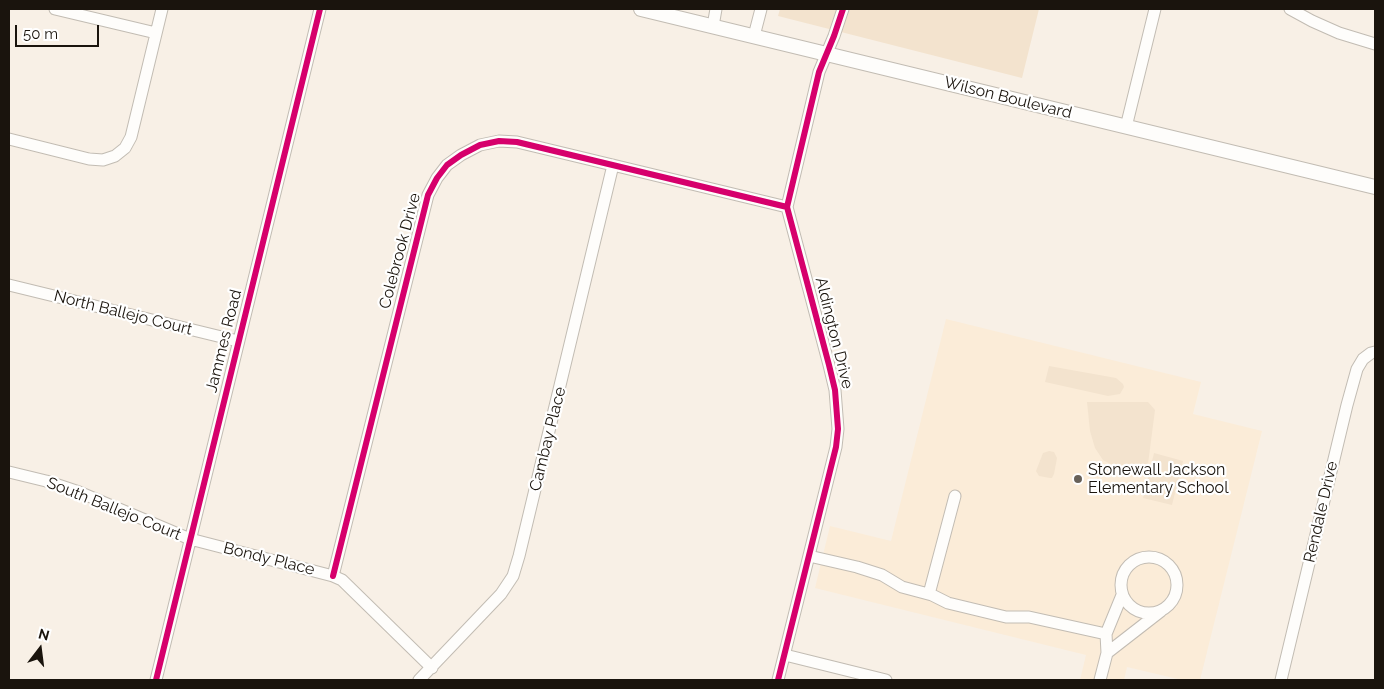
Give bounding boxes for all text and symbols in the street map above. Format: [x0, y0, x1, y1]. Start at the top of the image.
scale bar [18, 15, 101, 47]
text: 50 m [23, 25, 58, 43]
street label: Wilson Boulevard [942, 73, 1074, 123]
street label: Colebrook Drive [375, 191, 425, 311]
street label: Aldington Drive [811, 275, 857, 391]
street label: North Ballejo Court [52, 287, 194, 339]
street label: Jammes Road [202, 288, 246, 394]
street label: Cambay Place [526, 385, 570, 493]
street label: Rendale Drive [1300, 459, 1342, 565]
place label: Stonewall Jackson Elementary School [1088, 460, 1228, 498]
street label: South Ballejo Court [44, 473, 184, 545]
marker: Stonewall Jackson Elementary School [1072, 473, 1084, 485]
street label: Bondy Place [221, 538, 317, 580]
north arrow [15, 624, 65, 674]
text: N [37, 625, 51, 644]

